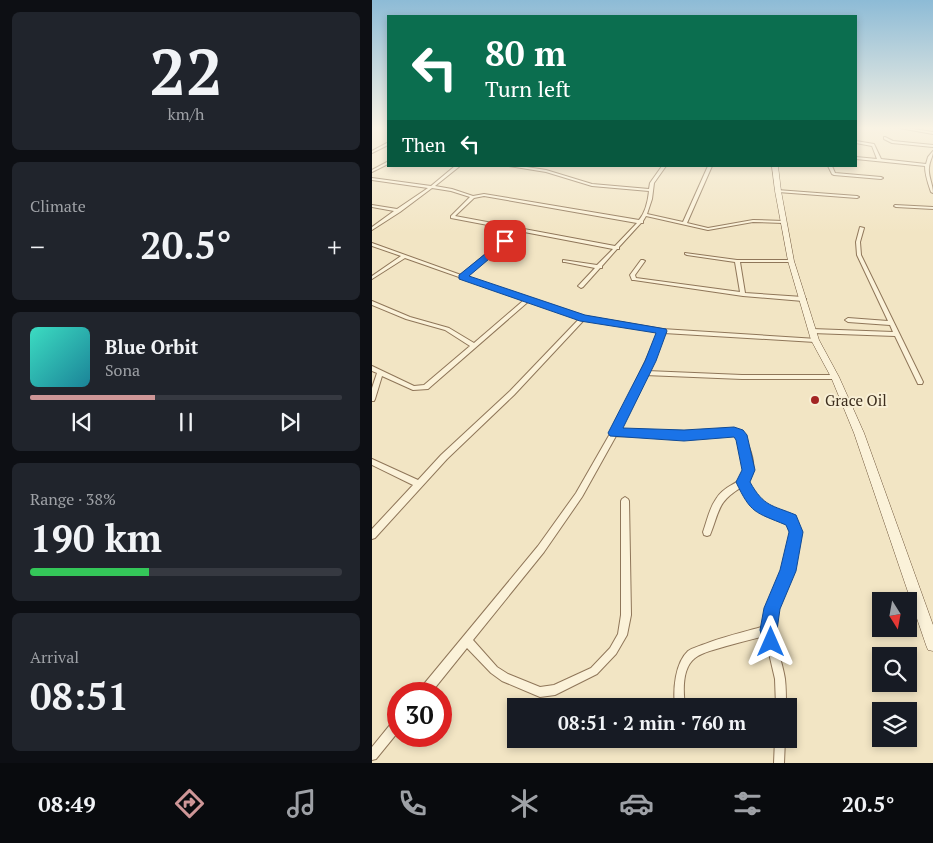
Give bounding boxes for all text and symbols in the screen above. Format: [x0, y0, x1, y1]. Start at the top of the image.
text: 22 [149, 27, 223, 114]
text: 80 m [485, 30, 566, 76]
icon: left [402, 35, 467, 100]
text: Turn left [485, 74, 571, 103]
text: km/h [168, 103, 204, 125]
icon: left [456, 130, 484, 158]
text: Then [402, 132, 446, 157]
text: Climate [30, 195, 86, 217]
text: 20.5° [140, 220, 232, 270]
pin [484, 220, 526, 262]
icon: arrive [491, 227, 519, 255]
text: − [30, 228, 45, 265]
text: + [327, 228, 342, 265]
text: Blue Orbit [105, 334, 198, 359]
text: Sona [105, 359, 140, 381]
place label: Grace Oil [825, 390, 887, 410]
marker: Grace Oil [809, 394, 821, 406]
icon: previous [68, 408, 96, 436]
icon: pause [172, 408, 200, 436]
icon: next [276, 408, 304, 436]
text: Range · 38% [30, 488, 116, 510]
text: 190 km [30, 513, 162, 563]
north arrow [872, 592, 917, 638]
map controls [872, 592, 917, 747]
position arrow [744, 615, 796, 667]
text: Arrival [30, 646, 79, 668]
button: search [872, 647, 917, 692]
text: 08:51 [30, 671, 129, 721]
speed limit sign: 30 [387, 682, 452, 747]
button: layers [872, 702, 917, 747]
text: 08:51 · 2 min · 760 m [558, 710, 746, 735]
icon: directions [172, 786, 207, 821]
icon: music [284, 786, 319, 821]
icon: phone [395, 786, 430, 821]
icon: climate [507, 786, 542, 821]
icon: car [619, 786, 654, 821]
icon: filters [730, 786, 765, 821]
text: 08:49 [38, 789, 96, 818]
text: 20.5° [842, 789, 895, 818]

